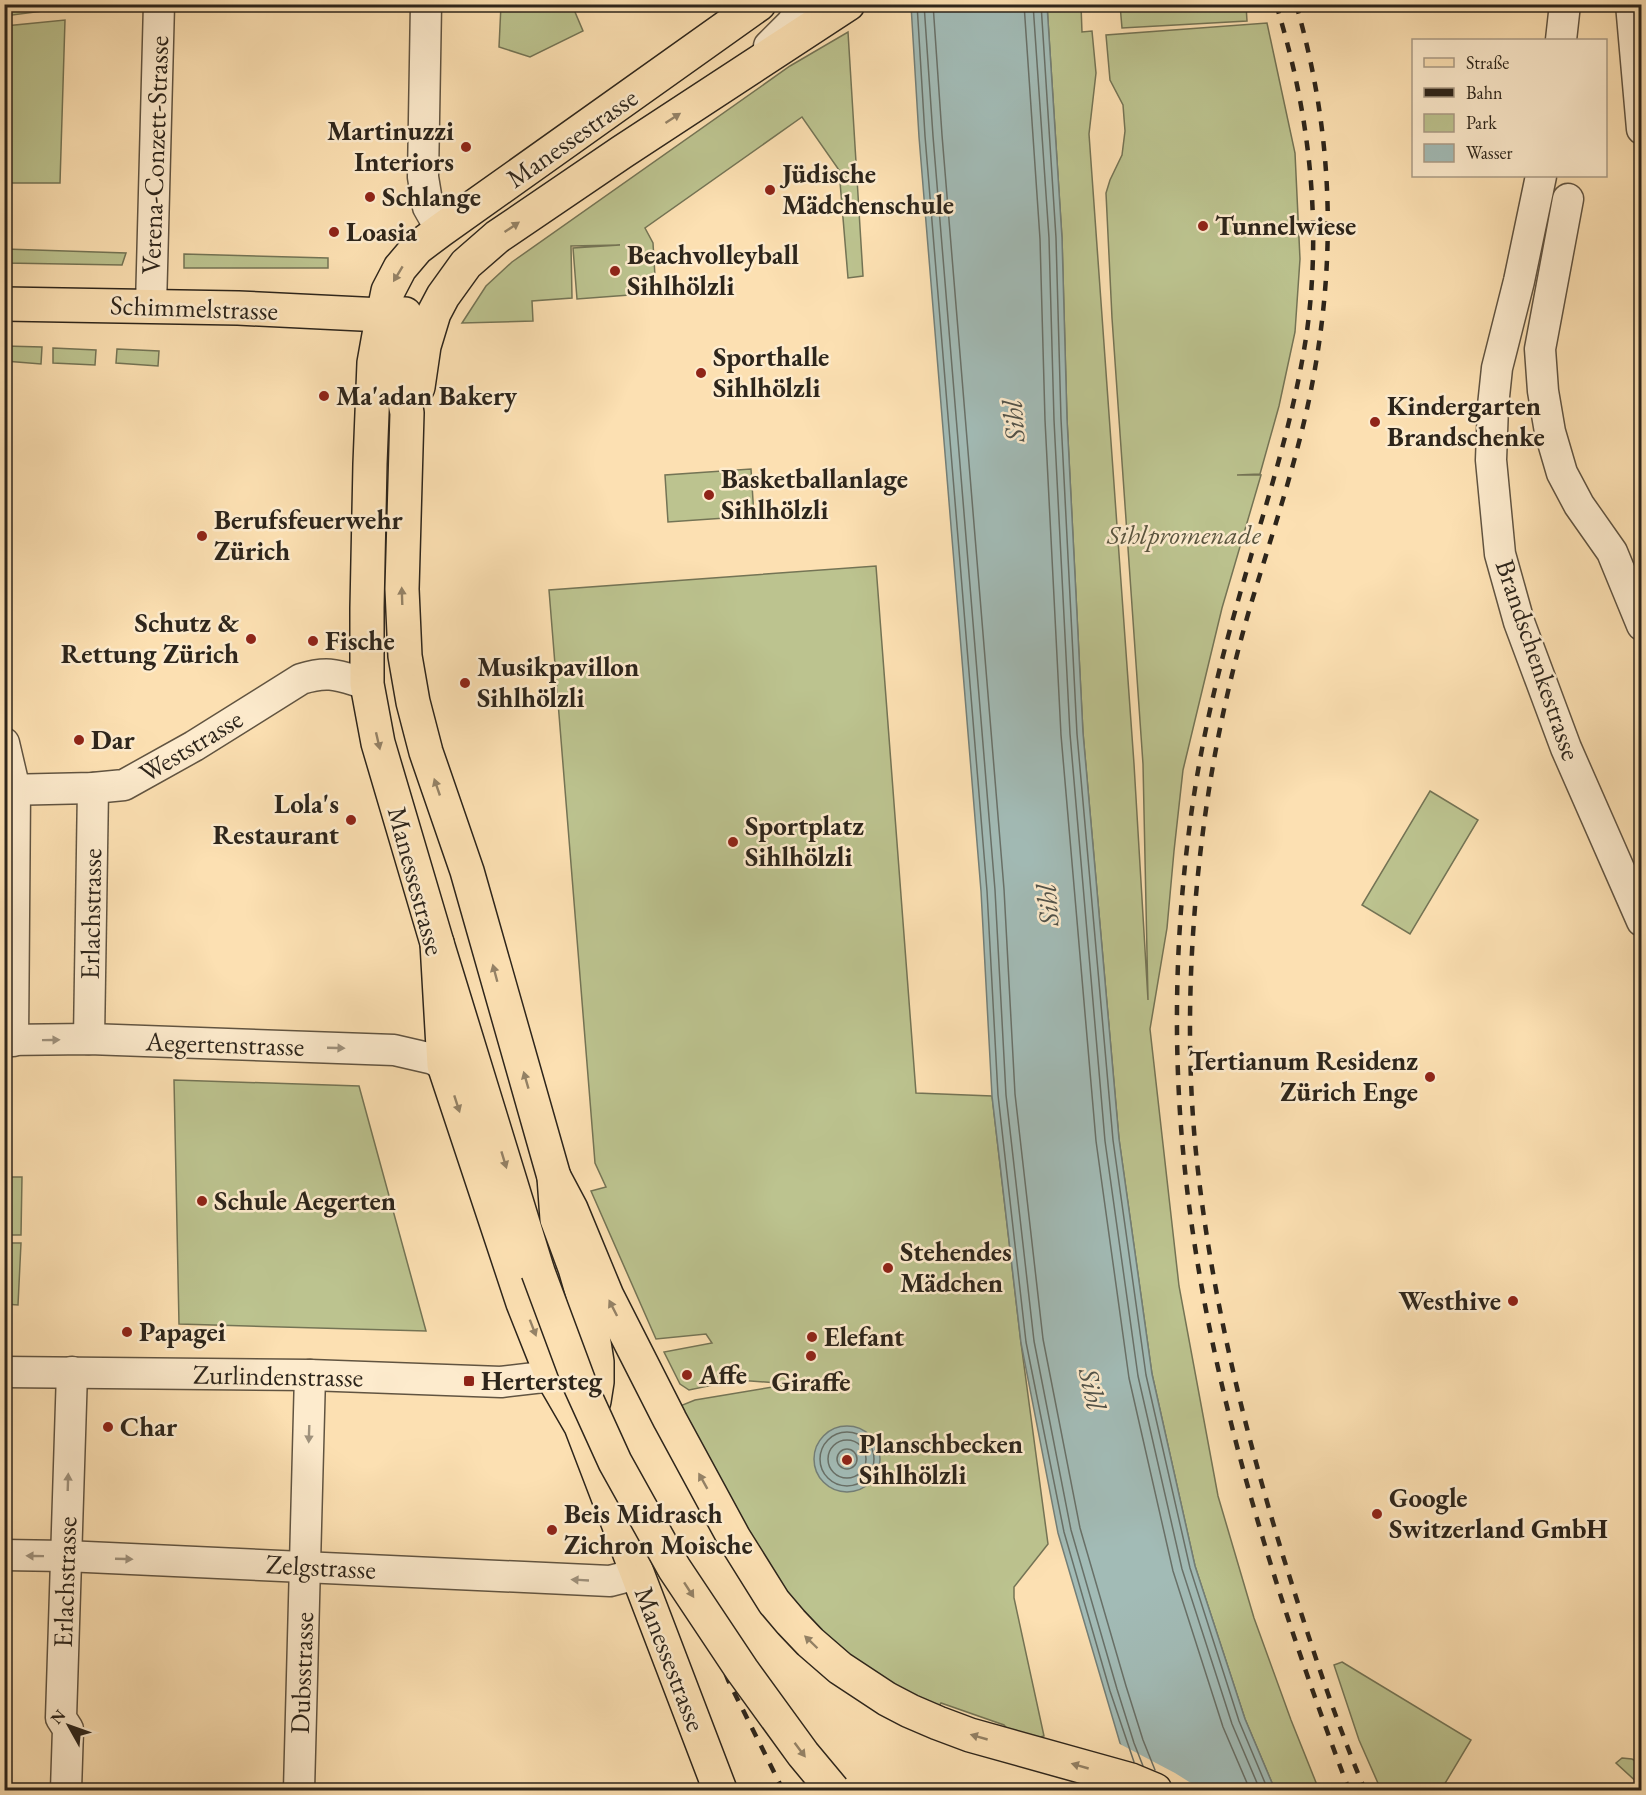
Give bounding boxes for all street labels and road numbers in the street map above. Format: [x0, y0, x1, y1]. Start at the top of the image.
street label: Verena-Conzett-Strasse [133, 35, 176, 275]
street label: Manessestrasse [499, 80, 644, 196]
street label: Schimmelstrasse [109, 287, 279, 328]
street label: Brandschenkestrasse [1488, 555, 1589, 765]
street label: Weststrasse [133, 701, 249, 790]
street label: Manessestrasse [380, 803, 453, 959]
street label: Erlachstrasse [72, 848, 109, 980]
street label: Aegertenstrasse [144, 1023, 305, 1064]
street label: Zurlindenstrasse [193, 1357, 363, 1394]
street label: Erlachstrasse [45, 1516, 84, 1648]
street label: Zelgstrasse [265, 1546, 377, 1587]
street label: Manessestrasse [627, 1581, 714, 1736]
street label: Dubsstrasse [282, 1611, 321, 1735]

